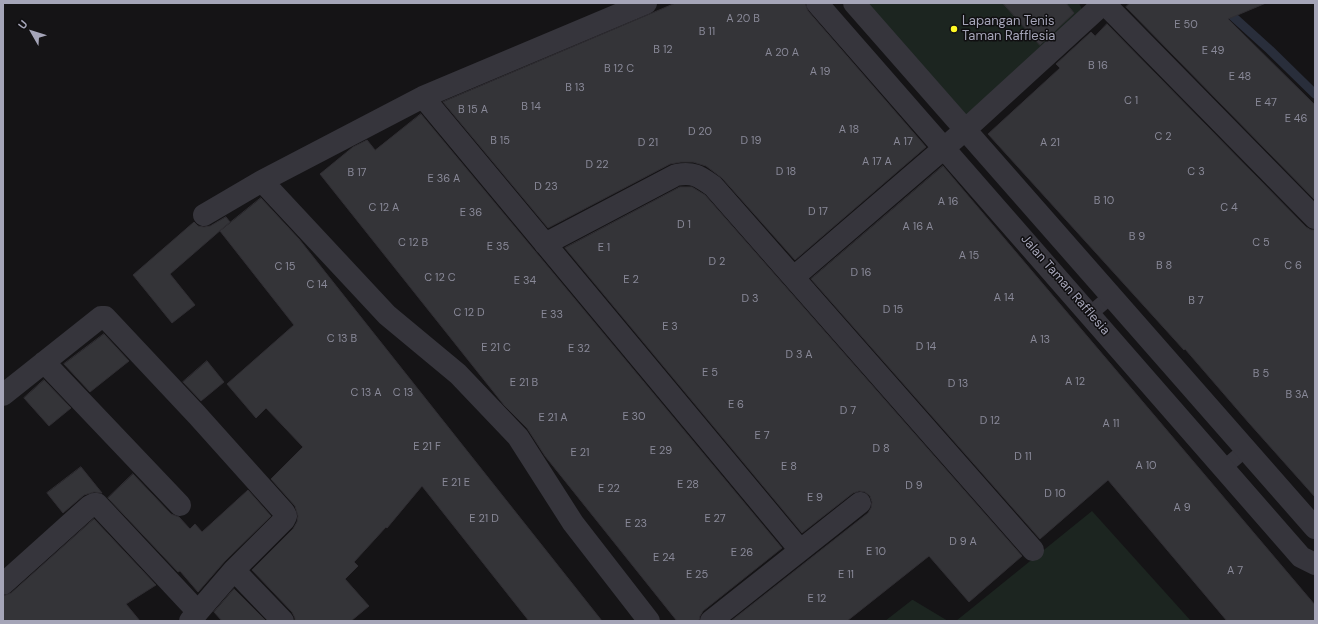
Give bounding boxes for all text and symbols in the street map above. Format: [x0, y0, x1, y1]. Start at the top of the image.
north arrow [12, 12, 52, 52]
house number: A 20 B [726, 12, 760, 26]
place label: Lapangan Tenis Taman Rafflesia [962, 14, 1055, 45]
text: U [15, 17, 30, 32]
house number: E 50 [1174, 18, 1198, 32]
marker: Lapangan Tenis Taman Rafflesia [949, 24, 959, 34]
house number: B 11 [699, 25, 715, 39]
house number: B 12 [653, 43, 673, 57]
house number: E 49 [1202, 44, 1224, 58]
house number: A 20 A [765, 46, 799, 60]
house number: B 16 [1088, 59, 1108, 73]
house number: B 12 C [604, 62, 634, 76]
house number: A 19 [810, 65, 830, 79]
house number: E 48 [1229, 70, 1251, 84]
house number: B 13 [565, 81, 585, 95]
house number: C 1 [1124, 94, 1138, 108]
house number: E 47 [1255, 96, 1277, 110]
house number: B 14 [521, 100, 541, 114]
house number: B 15 A [458, 103, 488, 117]
house number: E 46 [1285, 112, 1307, 126]
house number: A 18 [839, 123, 859, 137]
house number: D 20 [688, 125, 712, 139]
house number: C 2 [1154, 130, 1172, 144]
house number: B 15 [490, 134, 510, 148]
house number: D 19 [741, 134, 761, 148]
house number: A 17 [893, 135, 913, 149]
house number: D 21 [638, 136, 658, 150]
house number: A 21 [1040, 136, 1060, 150]
house number: A 17 A [862, 155, 892, 169]
house number: D 22 [585, 158, 609, 172]
house number: D 18 [776, 165, 796, 179]
house number: C 3 [1187, 165, 1205, 179]
house number: B 17 [348, 166, 366, 180]
house number: E 36 A [428, 172, 460, 186]
house number: D 23 [534, 180, 558, 194]
house number: B 10 [1094, 194, 1114, 208]
house number: A 16 [938, 195, 958, 209]
house number: C 12 A [369, 201, 399, 215]
house number: C 4 [1220, 201, 1238, 215]
house number: D 17 [808, 205, 828, 219]
house number: E 36 [460, 206, 482, 220]
house number: D 1 [677, 218, 691, 232]
house number: A 16 A [903, 220, 933, 234]
house number: B 9 [1129, 230, 1145, 244]
street label: Jalan Taman Rafflesia [1017, 232, 1113, 338]
house number: C 12 B [398, 236, 428, 250]
house number: C 5 [1252, 236, 1270, 250]
house number: E 35 [487, 240, 509, 254]
house number: E 1 [598, 241, 610, 255]
house number: A 15 [959, 249, 979, 263]
house number: D 2 [709, 255, 725, 269]
house number: B 8 [1156, 259, 1172, 273]
house number: C 6 [1284, 259, 1302, 273]
house number: C 15 [275, 260, 295, 274]
house number: D 16 [851, 266, 871, 280]
house number: C 12 C [424, 271, 456, 285]
house number: E 2 [623, 273, 639, 287]
house number: E 34 [514, 274, 536, 288]
house number: C 14 [307, 278, 327, 292]
house number: A 14 [994, 291, 1014, 305]
house number: D 3 [742, 292, 758, 306]
house number: B 7 [1188, 294, 1204, 308]
house number: D 15 [883, 303, 903, 317]
house number: C 12 D [453, 306, 485, 320]
house number: E 33 [541, 308, 563, 322]
house number: E 3 [662, 320, 678, 334]
house number: C 13 B [327, 332, 357, 346]
house number: A 13 [1030, 333, 1050, 347]
house number: D 14 [916, 340, 936, 354]
house number: E 21 C [481, 341, 511, 355]
house number: E 32 [568, 342, 590, 356]
house number: D 3 A [785, 348, 813, 362]
house number: E 5 [702, 366, 718, 380]
house number: B 5 [1253, 367, 1269, 381]
house number: A 12 [1065, 375, 1085, 389]
house number: E 21 B [510, 376, 538, 390]
house number: D 13 [948, 377, 968, 391]
house number: C 13 A [351, 386, 381, 400]
house number: C 13 [393, 386, 413, 400]
house number: B 3A [1286, 388, 1308, 402]
house number: E 6 [728, 398, 744, 412]
house number: D 7 [840, 404, 856, 418]
house number: E 30 [622, 410, 646, 424]
house number: E 21 A [538, 411, 568, 425]
house number: D 12 [980, 414, 1000, 428]
house number: A 11 [1102, 417, 1120, 431]
house number: E 7 [754, 429, 770, 443]
house number: E 21 F [413, 440, 441, 454]
house number: D 8 [872, 442, 890, 456]
house number: E 29 [650, 444, 672, 458]
house number: E 21 [571, 446, 589, 460]
house number: D 11 [1014, 450, 1032, 464]
house number: A 10 [1135, 459, 1157, 473]
house number: E 8 [781, 460, 797, 474]
house number: E 21 E [442, 476, 470, 490]
house number: E 28 [677, 478, 699, 492]
house number: D 9 [905, 479, 923, 493]
house number: E 22 [598, 482, 620, 496]
house number: D 10 [1044, 487, 1066, 501]
house number: E 9 [807, 491, 823, 505]
house number: A 9 [1173, 501, 1191, 515]
house number: E 21 D [469, 512, 499, 526]
house number: E 27 [704, 512, 726, 526]
house number: E 23 [625, 517, 647, 531]
house number: D 9 A [949, 535, 977, 549]
house number: E 10 [866, 545, 886, 559]
house number: E 26 [731, 546, 753, 560]
house number: E 24 [653, 551, 675, 565]
house number: A 7 [1227, 564, 1243, 578]
house number: E 25 [686, 568, 708, 582]
house number: E 11 [838, 568, 854, 582]
house number: E 12 [808, 592, 826, 606]

